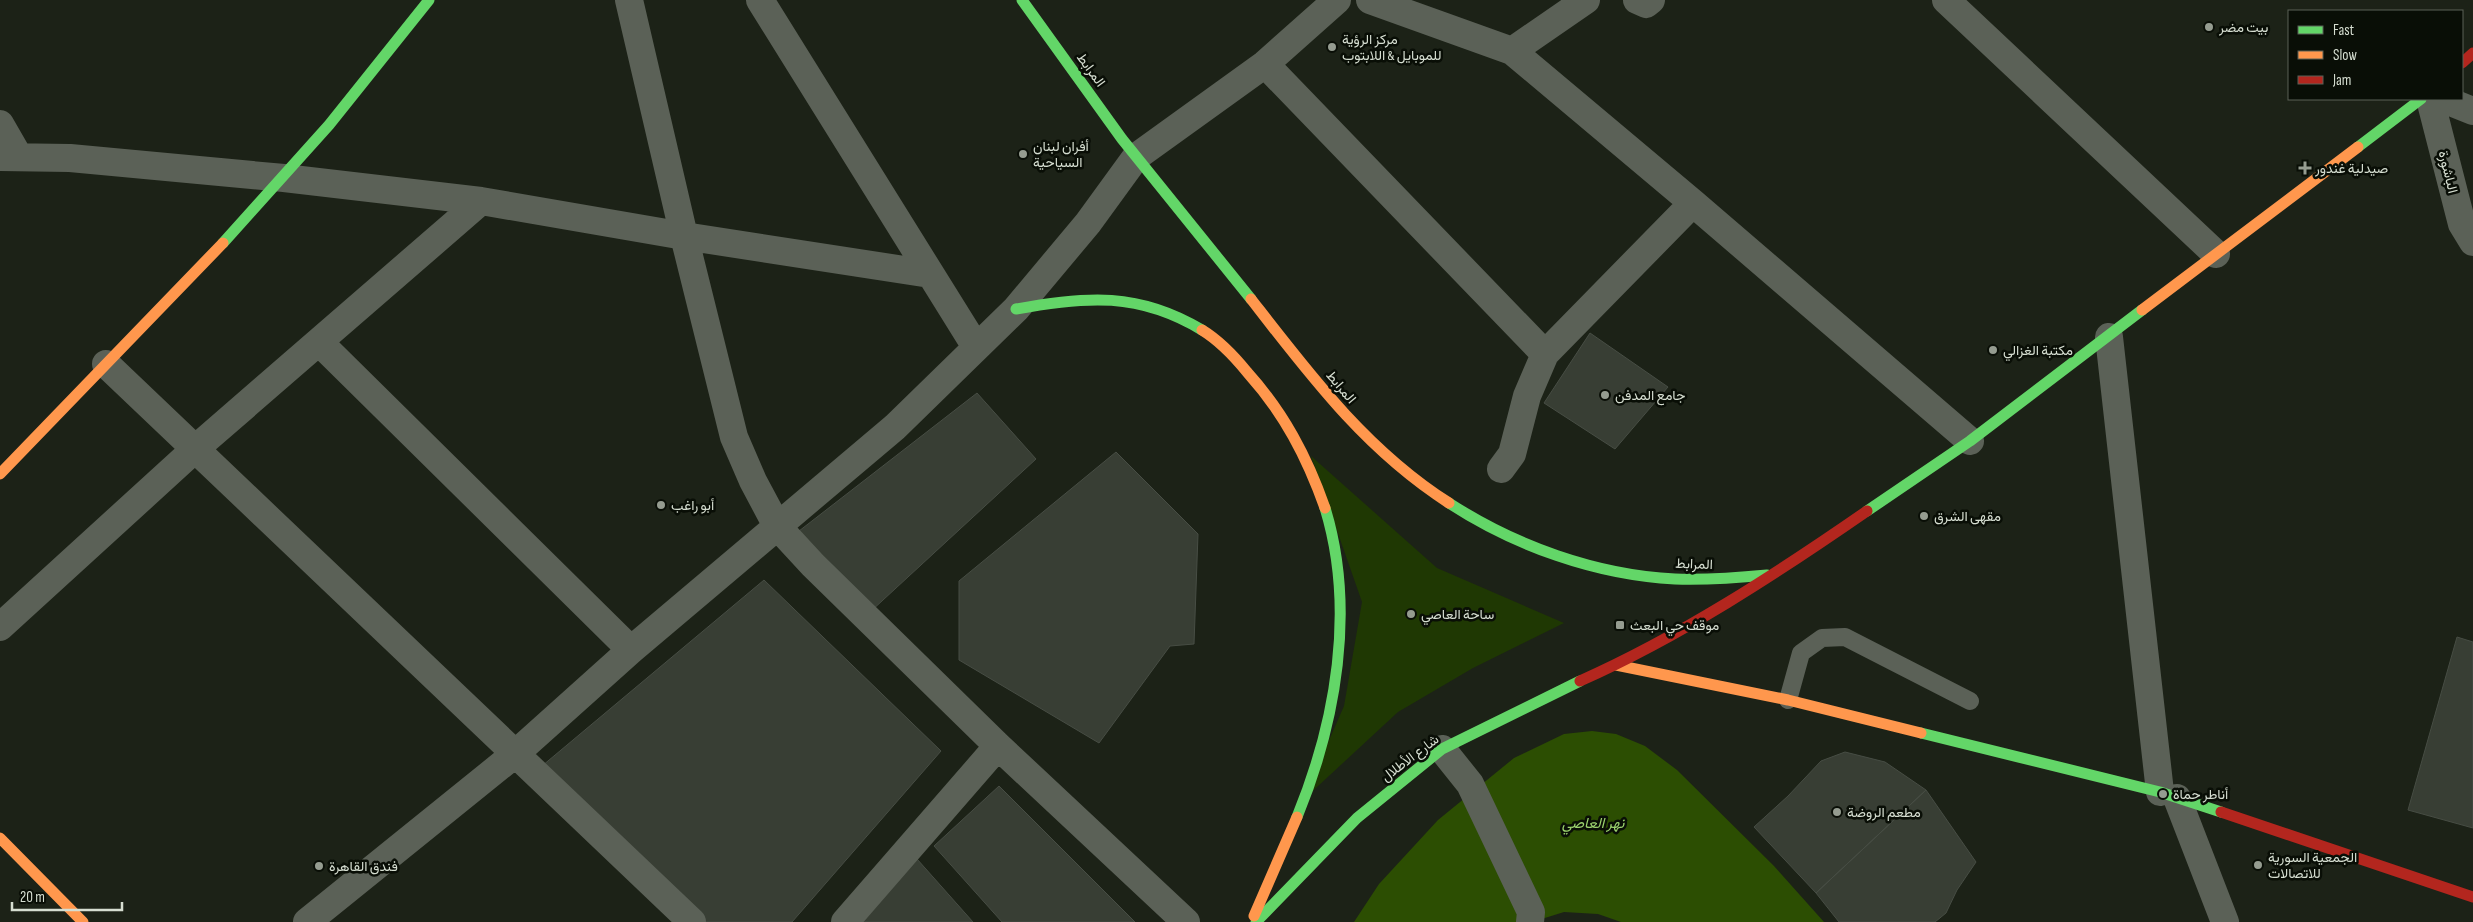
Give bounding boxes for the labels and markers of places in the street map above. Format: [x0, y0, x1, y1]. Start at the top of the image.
place label: بيت مضر [2218, 19, 2268, 36]
marker: بيت مضر [2203, 21, 2215, 33]
place label: مركز الرؤية للموبايل & اللابتوب [1342, 31, 1442, 64]
marker: مركز الرؤية للموبايل & اللابتوب [1326, 41, 1338, 53]
place label: أفران لبنان السياحية [1033, 138, 1089, 171]
marker: أفران لبنان السياحية [1017, 148, 1029, 160]
place label: صيدلية غندور [2314, 160, 2389, 177]
marker: صيدلية غندور [2299, 162, 2311, 174]
place label: مكتبة الغزالي [2003, 342, 2073, 362]
marker: مكتبة الغزالي [1987, 344, 1999, 356]
place label: جامع المدفن [1615, 387, 1685, 406]
marker: جامع المدفن [1599, 389, 1611, 401]
place label: أبو راغب [671, 497, 714, 514]
marker: أبو راغب [655, 499, 667, 511]
place label: مقهى الشرق [1934, 508, 2001, 525]
marker: مقهى الشرق [1918, 510, 1930, 522]
place label: ساحة العاصي [1421, 606, 1494, 626]
marker: ساحة العاصي [1405, 608, 1417, 620]
place label: موقف حي البعث [1630, 617, 1719, 637]
marker: موقف حي البعث [1614, 619, 1626, 631]
place label: أناطر حماة [2173, 786, 2228, 803]
marker: أناطر حماة [2157, 788, 2169, 800]
place label: مطعم الروضة [1847, 804, 1921, 821]
marker: مطعم الروضة [1831, 806, 1843, 818]
place label: الجمعية السورية للاتصالات [2268, 849, 2357, 882]
place label: فندق القاهرة [329, 858, 398, 875]
marker: الجمعية السورية للاتصالات [2252, 859, 2264, 871]
marker: فندق القاهرة [313, 860, 325, 872]

